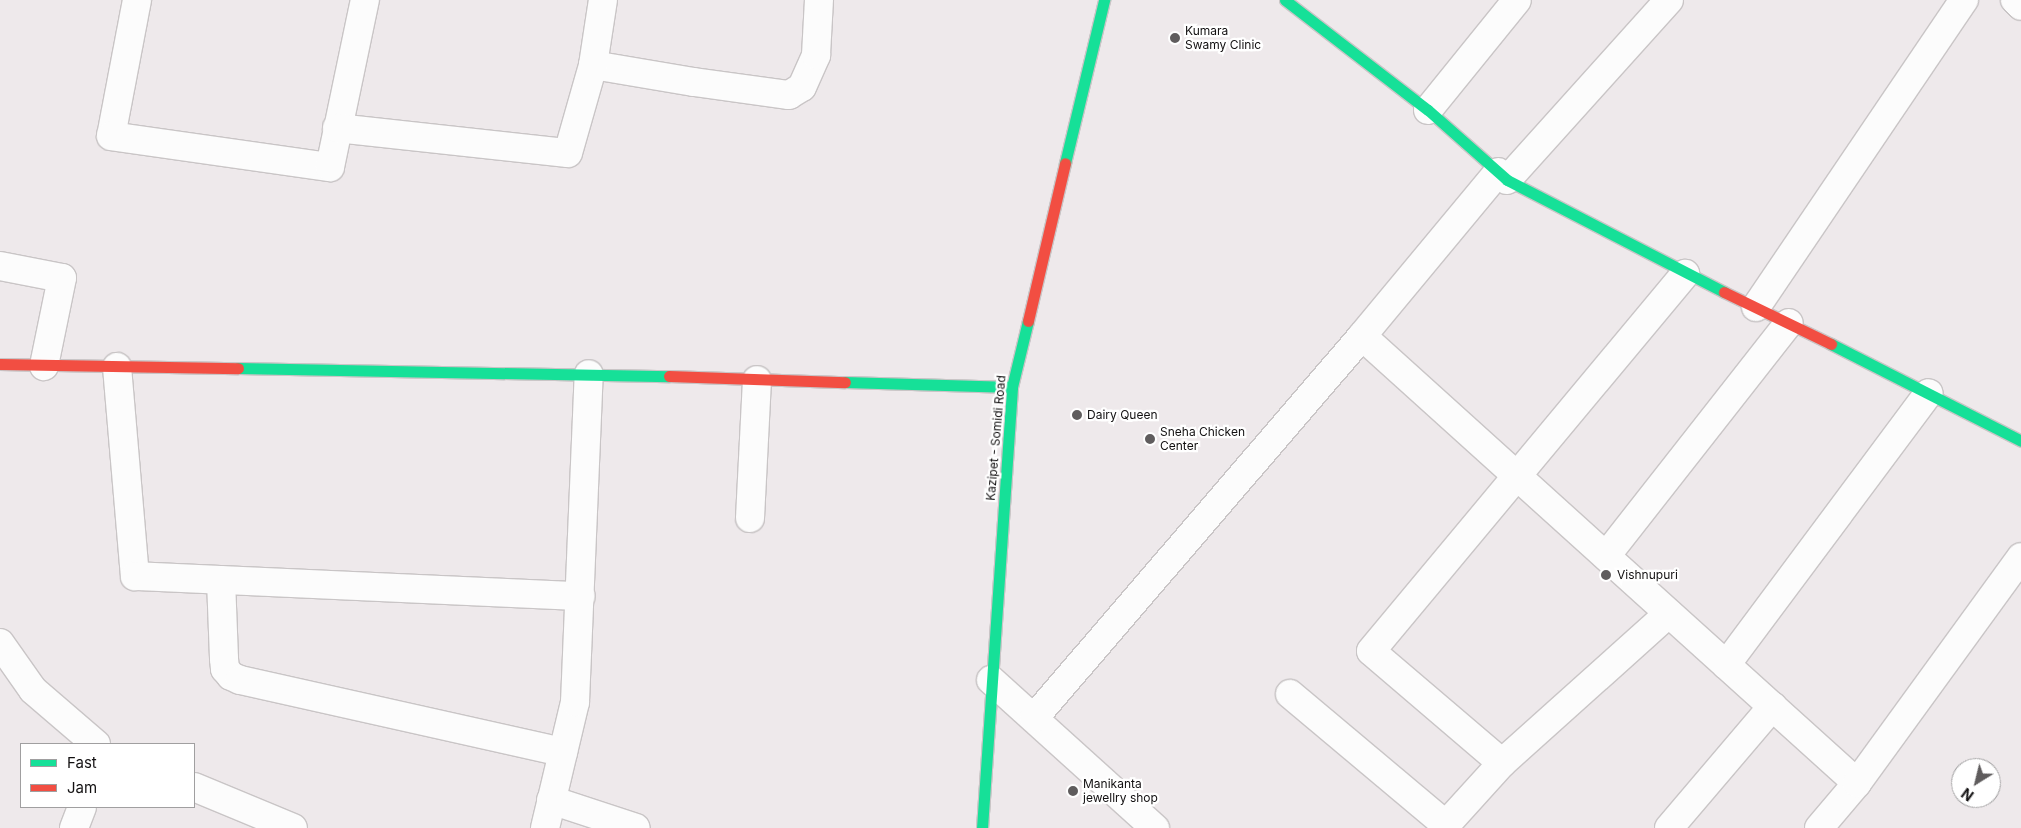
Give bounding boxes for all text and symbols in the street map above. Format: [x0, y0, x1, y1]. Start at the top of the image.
place label: Kumara Swamy Clinic [1185, 24, 1261, 52]
marker: Kumara Swamy Clinic [1169, 32, 1181, 44]
street label: Kazipet - Somidi Road [983, 375, 1009, 501]
place label: Dairy Queen [1087, 408, 1157, 422]
marker: Dairy Queen [1071, 409, 1083, 421]
place label: Sneha Chicken Center [1160, 425, 1245, 453]
marker: Sneha Chicken Center [1144, 433, 1156, 445]
marker: Vishnupuri [1599, 568, 1613, 582]
place label: Vishnupuri [1617, 568, 1678, 582]
legend [20, 743, 195, 808]
text: Fast [67, 753, 97, 772]
north arrow [1951, 758, 2001, 808]
place label: Manikanta jewellry shop [1083, 777, 1158, 805]
text: Jam [67, 778, 97, 797]
marker: Manikanta jewellry shop [1067, 785, 1079, 797]
text: N [1958, 785, 1977, 805]

